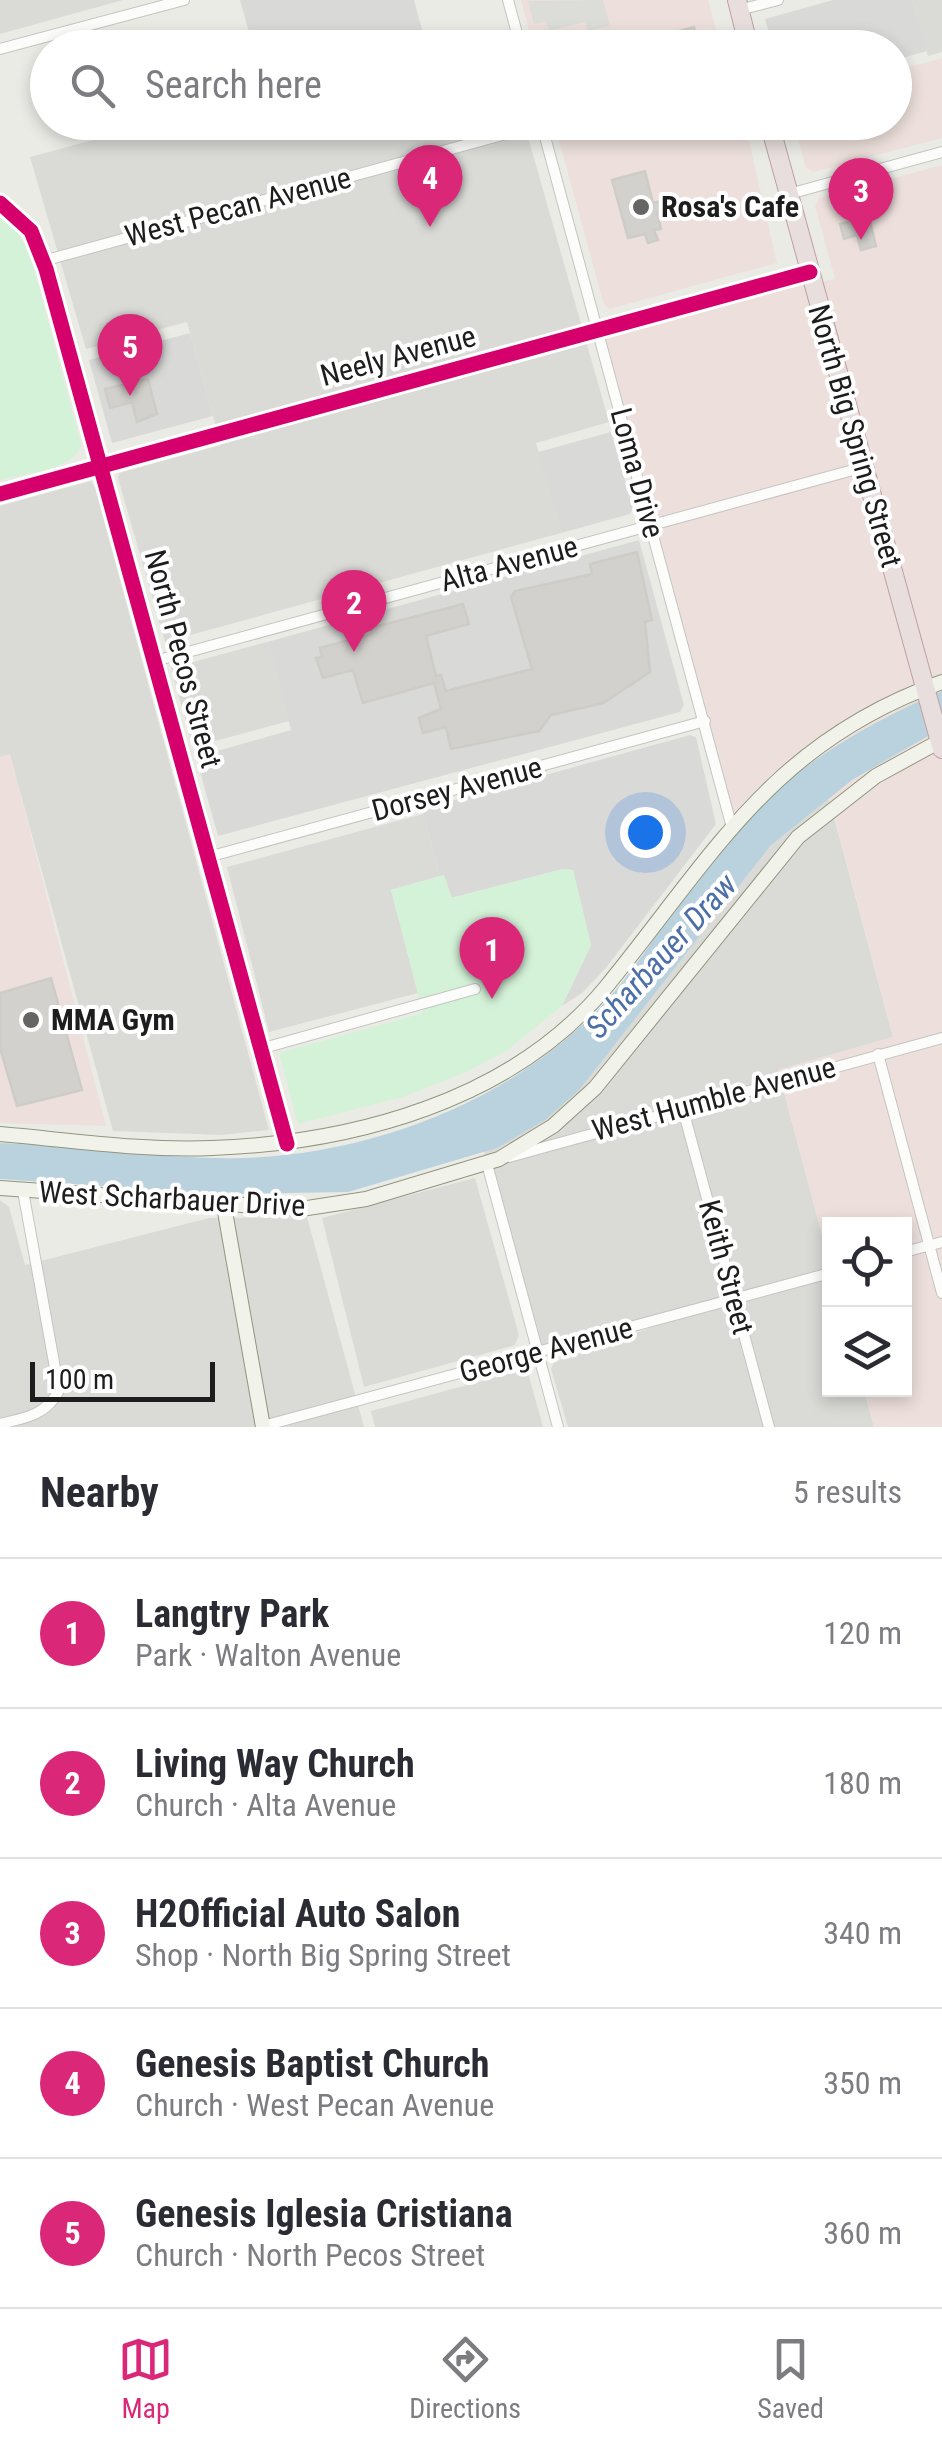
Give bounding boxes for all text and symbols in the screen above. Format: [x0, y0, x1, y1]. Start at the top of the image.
search box [30, 30, 912, 140]
icon: search [65, 58, 120, 113]
text: Search here [145, 63, 322, 107]
pin: 4 [398, 144, 462, 227]
pin: 3 [828, 158, 894, 240]
street label: West Pecan Avenue [121, 160, 355, 253]
place label: Rosa's Cafe [661, 189, 799, 224]
marker: Rosa's Cafe [630, 196, 652, 218]
street label: North Big Spring Street [801, 300, 910, 571]
pin: 5 [98, 314, 162, 396]
street label: Neely Avenue [316, 318, 479, 393]
street label: Loma Drive [603, 404, 672, 542]
street label: Alta Avenue [436, 528, 581, 599]
street label: North Pecos Street [138, 546, 229, 772]
pin: 2 [322, 570, 386, 652]
street label: Dorsey Avenue [368, 749, 546, 828]
your location [620, 807, 671, 858]
water label: Scharbauer Draw [577, 865, 745, 1046]
pin: 1 [460, 916, 524, 999]
place label: MMA Gym [51, 1002, 175, 1037]
marker: MMA Gym [20, 1009, 42, 1031]
street label: West Humble Avenue [588, 1049, 839, 1148]
street label: West Scharbauer Drive [38, 1174, 306, 1223]
street label: Keith Street [692, 1196, 761, 1338]
map controls [822, 1217, 912, 1397]
button: locate [822, 1217, 912, 1307]
button: layers [822, 1307, 912, 1397]
street label: George Avenue [455, 1310, 636, 1389]
scale bar [30, 1357, 215, 1402]
text: 100 m [45, 1363, 114, 1396]
text: Nearby [40, 1468, 159, 1517]
text: 5 results [793, 1473, 902, 1511]
text: Langtry Park [135, 1592, 329, 1636]
text: 1 [64, 1614, 81, 1652]
text: 120 m [823, 1614, 902, 1652]
text: Park · Walton Avenue [135, 1636, 401, 1674]
text: Living Way Church [135, 1742, 415, 1786]
text: 2 [64, 1764, 81, 1802]
text: 180 m [823, 1764, 902, 1802]
text: Church · Alta Avenue [135, 1786, 396, 1824]
text: H2Official Auto Salon [135, 1892, 460, 1936]
text: 3 [64, 1914, 81, 1952]
text: 340 m [823, 1914, 902, 1952]
text: Shop · North Big Spring Street [135, 1936, 511, 1974]
text: Genesis Baptist Church [135, 2042, 490, 2086]
text: 4 [64, 2064, 81, 2102]
text: 350 m [823, 2064, 902, 2102]
text: Church · West Pecan Avenue [135, 2086, 494, 2124]
text: Genesis Iglesia Cristiana [135, 2192, 513, 2236]
text: 5 [64, 2214, 81, 2252]
text: 360 m [823, 2214, 902, 2252]
text: Church · North Pecos Street [135, 2236, 485, 2274]
tab: Map [118, 2332, 173, 2425]
tab: Directions [409, 2332, 521, 2425]
tab: Saved [757, 2332, 824, 2425]

